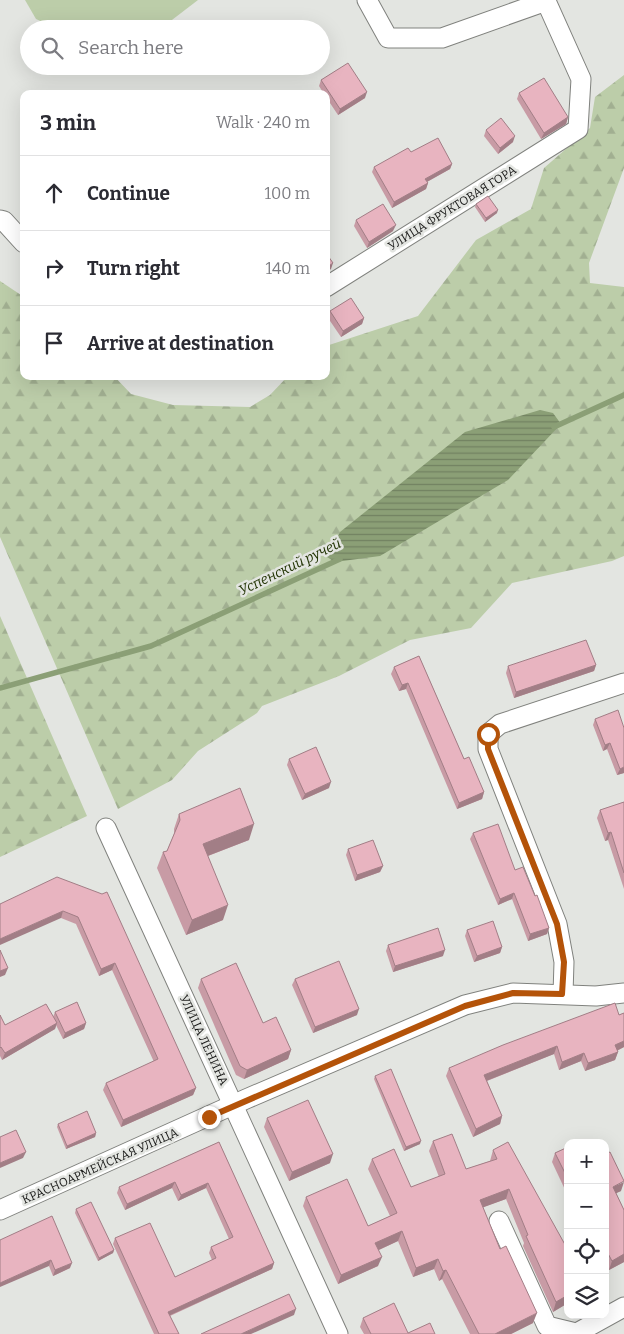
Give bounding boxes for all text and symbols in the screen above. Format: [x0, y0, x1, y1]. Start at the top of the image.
search box [20, 20, 330, 75]
icon: search [38, 34, 66, 62]
text: Search here [78, 36, 183, 59]
text: 3 min [40, 110, 96, 136]
text: Walk · 240 m [216, 113, 310, 132]
street label: УЛИЦА ФРУКТОВАЯ ГОРА [385, 162, 519, 253]
icon: ahead [40, 179, 68, 207]
text: Continue [87, 182, 170, 205]
text: 100 m [265, 184, 310, 203]
icon: right [40, 254, 68, 282]
text: Turn right [87, 257, 180, 280]
text: 140 m [265, 259, 310, 278]
icon: arrive [40, 329, 68, 357]
text: Arrive at destination [87, 332, 274, 355]
water label: Успенский ручей [236, 535, 344, 599]
route start [477, 723, 500, 746]
street label: УЛИЦА ЛЕНИНА [177, 993, 231, 1088]
route end [198, 1106, 221, 1129]
street label: КРАСНОАРМЕЙСКАЯ УЛИЦА [19, 1124, 181, 1207]
map controls [564, 1139, 609, 1319]
button: + [564, 1139, 609, 1184]
button: − [564, 1184, 609, 1229]
button: locate [564, 1229, 609, 1274]
button: layers [564, 1274, 609, 1319]

